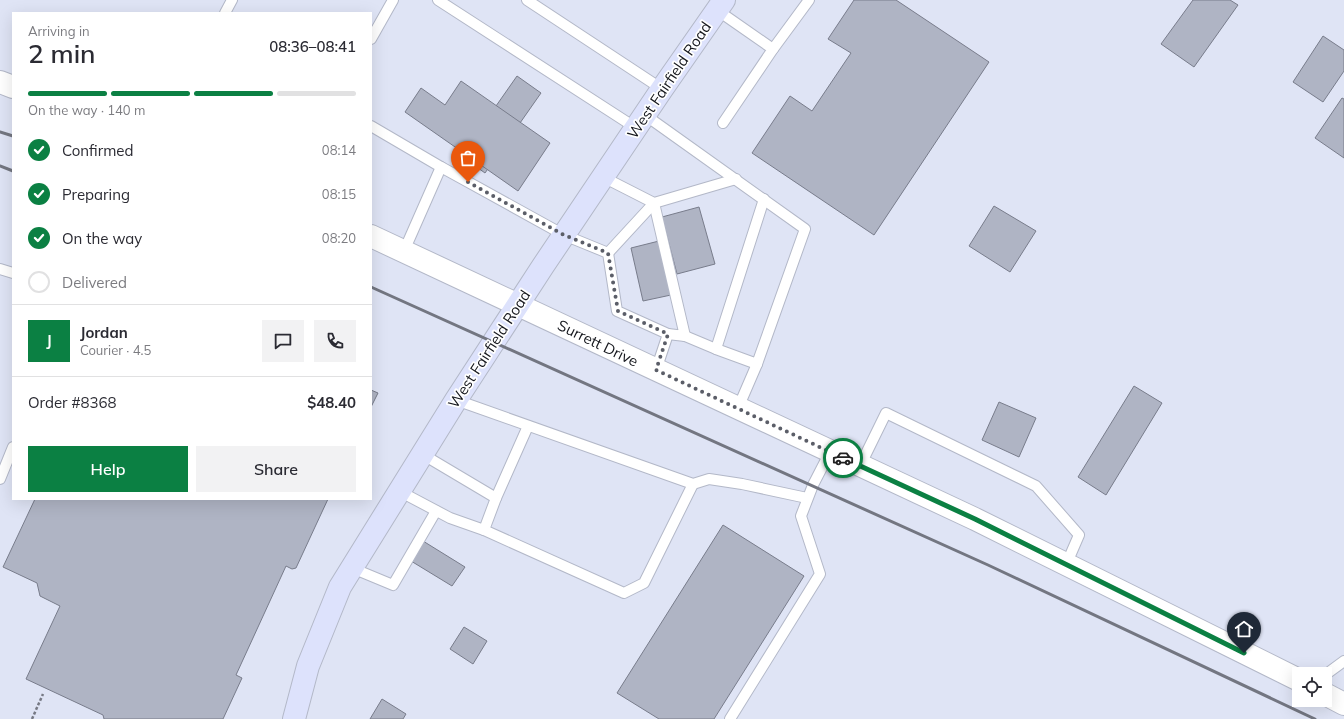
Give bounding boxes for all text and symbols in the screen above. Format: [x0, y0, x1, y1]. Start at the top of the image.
street label: West Fairfield Road [623, 18, 715, 142]
text: Arriving in [28, 23, 90, 39]
text: 2 min [28, 37, 96, 70]
text: 08:36–08:41 [269, 37, 356, 56]
text: On the way · 140 m [28, 102, 145, 118]
icon: check [28, 139, 50, 161]
text: Confirmed [62, 141, 133, 160]
pin [451, 141, 485, 182]
text: 08:14 [322, 142, 356, 158]
icon: bag [457, 147, 479, 169]
icon: check [28, 183, 50, 205]
text: Preparing [62, 185, 130, 204]
text: 08:15 [322, 186, 356, 202]
icon: check [28, 227, 50, 249]
text: On the way [62, 229, 142, 248]
text: 08:20 [322, 230, 356, 246]
text: Delivered [62, 273, 127, 292]
street label: West Fairfield Road [444, 286, 534, 412]
street label: Surrett Drive [555, 315, 641, 371]
button: chat [262, 320, 304, 362]
button: phone [314, 320, 356, 362]
text: Jordan [80, 323, 128, 342]
text: J [46, 331, 52, 350]
text: Courier · 4.5 [80, 342, 151, 358]
text: Order #8368 [28, 393, 116, 412]
text: $48.40 [307, 393, 356, 412]
courier [823, 438, 863, 478]
button: Help [28, 446, 188, 492]
button: Share [196, 446, 356, 492]
icon: car [832, 447, 854, 469]
pin [1227, 612, 1261, 653]
icon: home [1233, 618, 1255, 640]
map controls [1292, 667, 1332, 707]
button: locate [1292, 667, 1332, 707]

